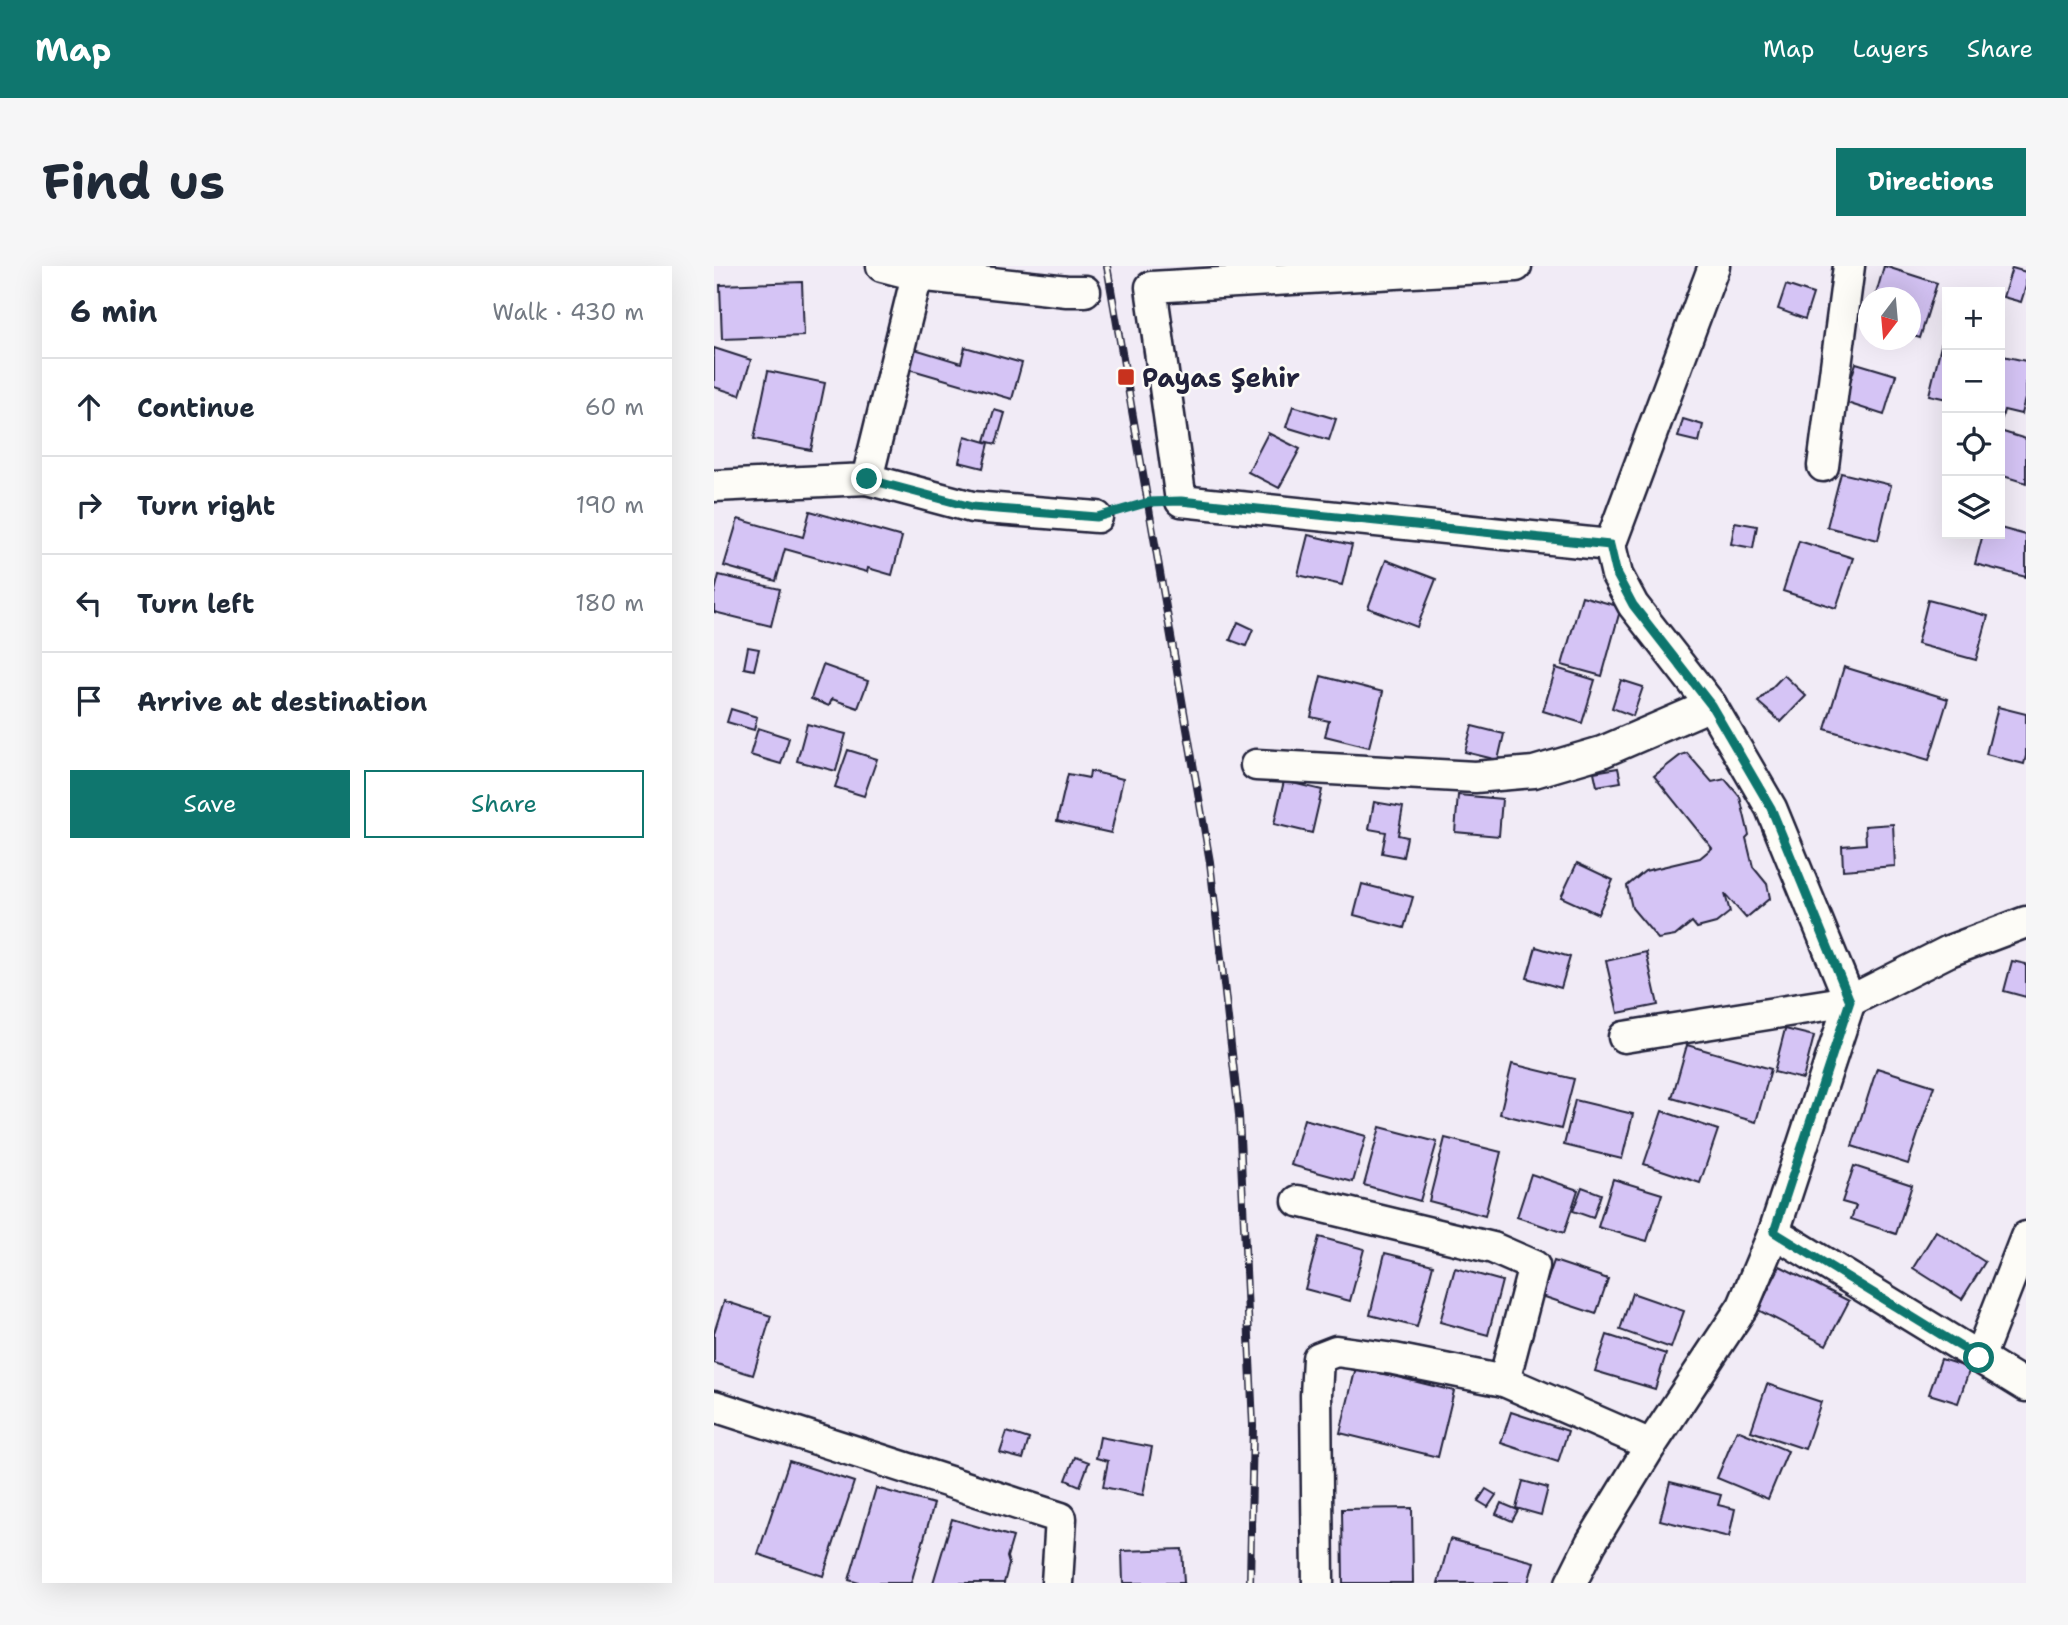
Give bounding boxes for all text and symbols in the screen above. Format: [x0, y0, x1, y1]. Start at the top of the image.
text: Map [35, 27, 111, 72]
text: Map [1763, 33, 1814, 65]
text: Layers [1852, 33, 1929, 65]
text: Share [1967, 33, 2033, 65]
button: Directions [1836, 148, 2026, 216]
text: Find us [42, 149, 225, 215]
north arrow [1858, 287, 1921, 350]
map controls [1942, 287, 2005, 539]
button: + [1942, 287, 2005, 350]
text: 6 min [70, 291, 157, 332]
text: Walk · 430 m [492, 297, 644, 327]
button: − [1942, 350, 2005, 413]
place label: Payas Şehi̇r [1142, 360, 1300, 395]
marker: Payas Şehi̇r [1116, 367, 1136, 387]
icon: ahead [70, 388, 108, 426]
text: Continue [137, 390, 255, 425]
text: 60 m [585, 392, 644, 422]
button: locate [1942, 413, 2005, 476]
route end [851, 463, 882, 494]
button: layers [1942, 476, 2005, 539]
icon: right [70, 486, 108, 524]
text: Turn right [137, 488, 275, 523]
text: 190 m [576, 490, 644, 520]
icon: left [70, 584, 108, 622]
text: Turn left [137, 586, 254, 621]
text: 180 m [575, 588, 644, 618]
icon: arrive [70, 682, 108, 720]
text: Arrive at destination [137, 684, 427, 719]
button: Save [70, 770, 350, 838]
button: Share [364, 770, 644, 838]
route start [1963, 1342, 1994, 1373]

